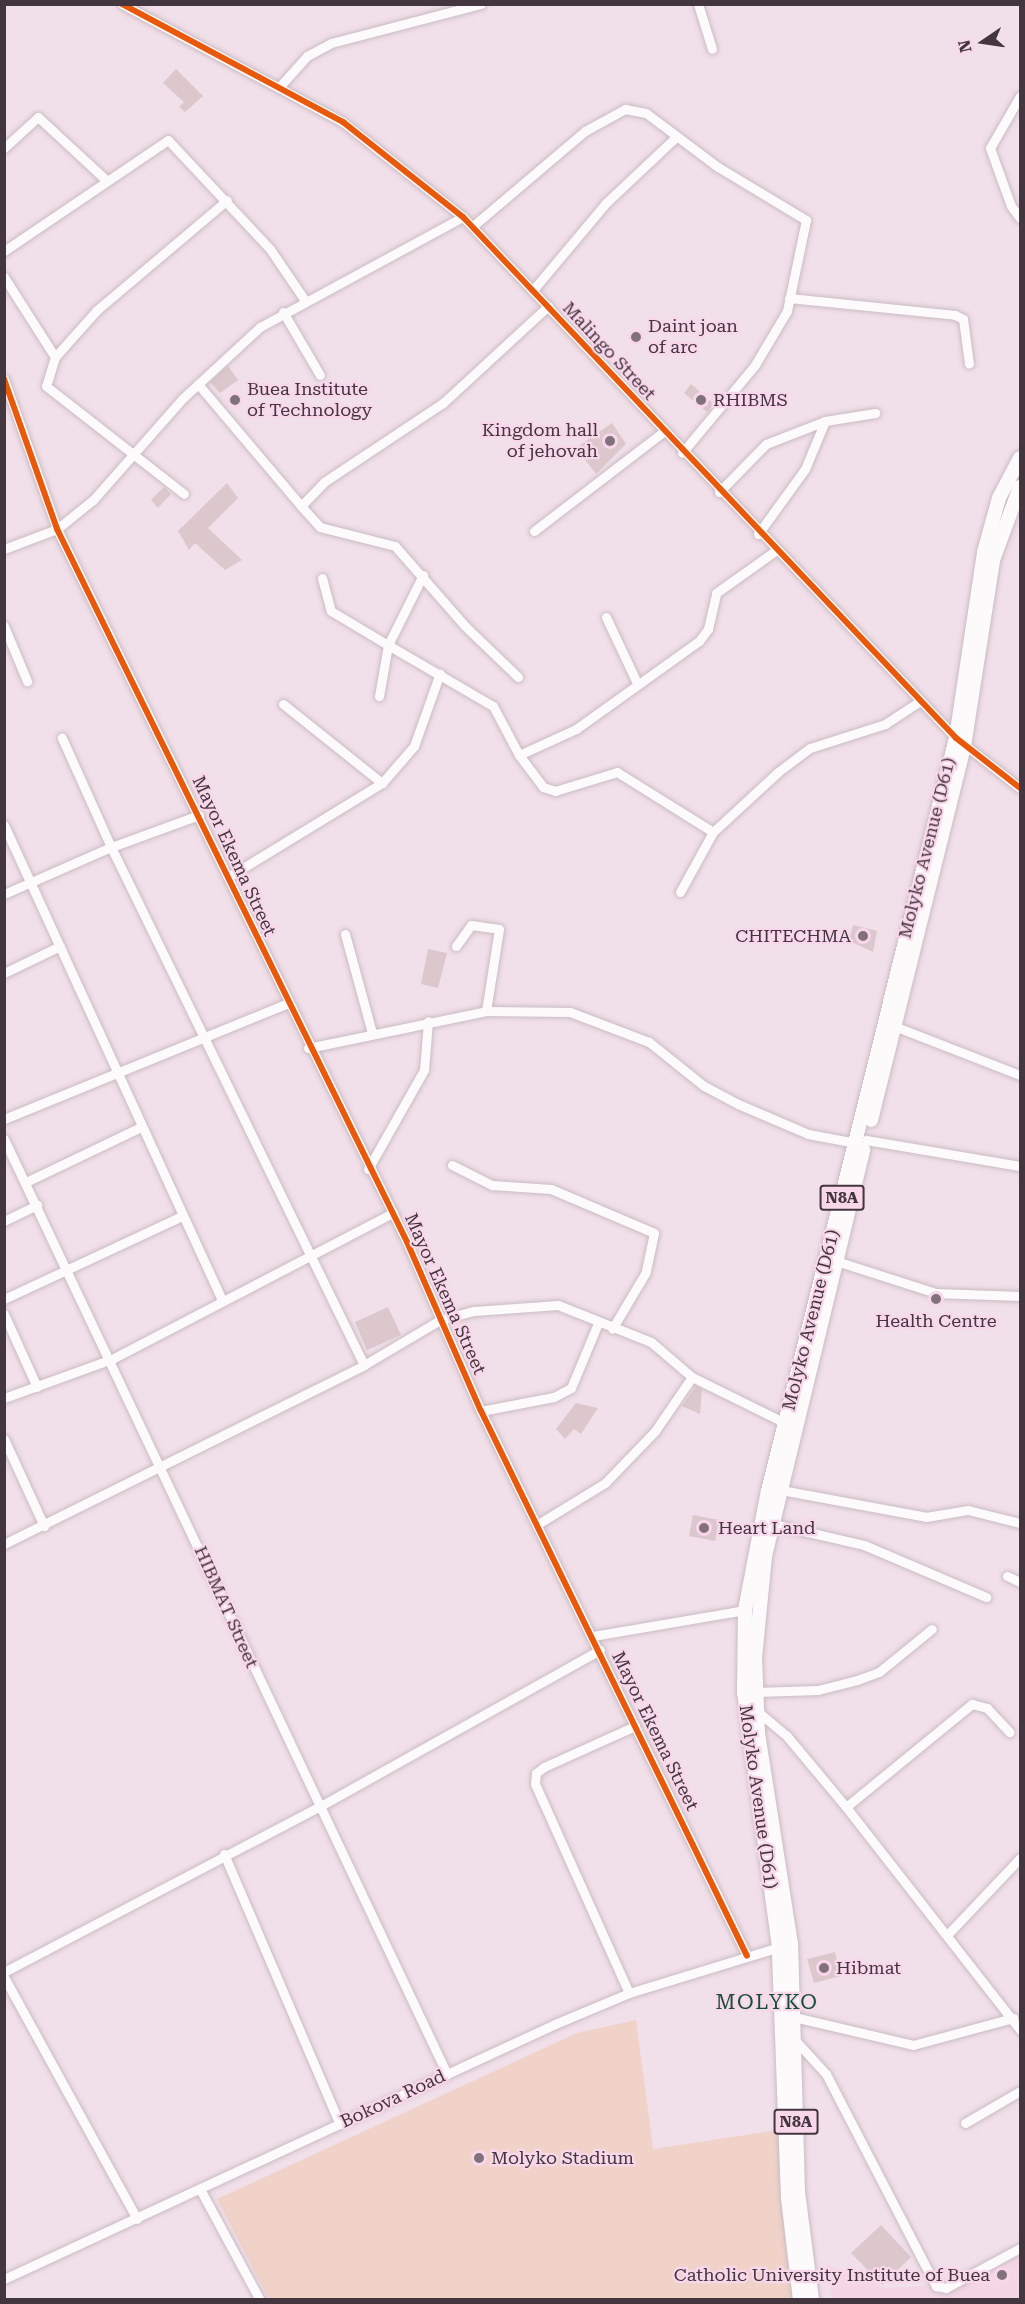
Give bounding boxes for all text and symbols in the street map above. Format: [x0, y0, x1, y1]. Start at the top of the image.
north arrow [953, 12, 1013, 72]
text: N [954, 38, 976, 54]
street label: Malingo Street [558, 297, 660, 405]
place label: Daint joan of arc [648, 316, 738, 358]
marker: Daint joan of arc [629, 330, 643, 344]
place label: Buea Institute of Technology [247, 379, 372, 422]
place label: RHIBMS [713, 389, 788, 411]
marker: Buea Institute of Technology [228, 393, 242, 407]
marker: RHIBMS [694, 393, 708, 407]
place label: Kingdom hall of jehovah [482, 420, 598, 462]
marker: Kingdom hall of jehovah [603, 434, 617, 448]
street label: Molyko Avenue (D61) [894, 755, 960, 941]
street label: Mayor Ekema Street [187, 772, 281, 940]
place label: CHITECHMA [735, 925, 851, 947]
marker: CHITECHMA [856, 929, 870, 943]
road number: N8A [820, 1185, 864, 1211]
street label: Mayor Ekema Street [400, 1210, 490, 1378]
street label: Molyko Avenue (D61) [778, 1227, 844, 1413]
marker: Health Centre [927, 1290, 945, 1308]
place label: Health Centre [875, 1310, 997, 1332]
place label: Heart Land [718, 1517, 816, 1539]
marker: Heart Land [695, 1519, 713, 1537]
street label: HIBMAT Street [189, 1543, 263, 1671]
street label: Mayor Ekema Street [607, 1648, 703, 1814]
street label: Molyko Avenue (D61) [734, 1704, 782, 1890]
place label: Hibmat [836, 1957, 901, 1979]
marker: Hibmat [817, 1961, 831, 1975]
district label: MOLYKO [716, 1989, 818, 2015]
street label: Bokova Road [337, 2065, 449, 2133]
road number: N8A [774, 2109, 818, 2135]
place label: Molyko Stadium [491, 2147, 634, 2169]
marker: Molyko Stadium [472, 2151, 486, 2165]
place label: Catholic University Institute of Buea [674, 2264, 990, 2286]
marker: Catholic University Institute of Buea [995, 2268, 1009, 2282]

